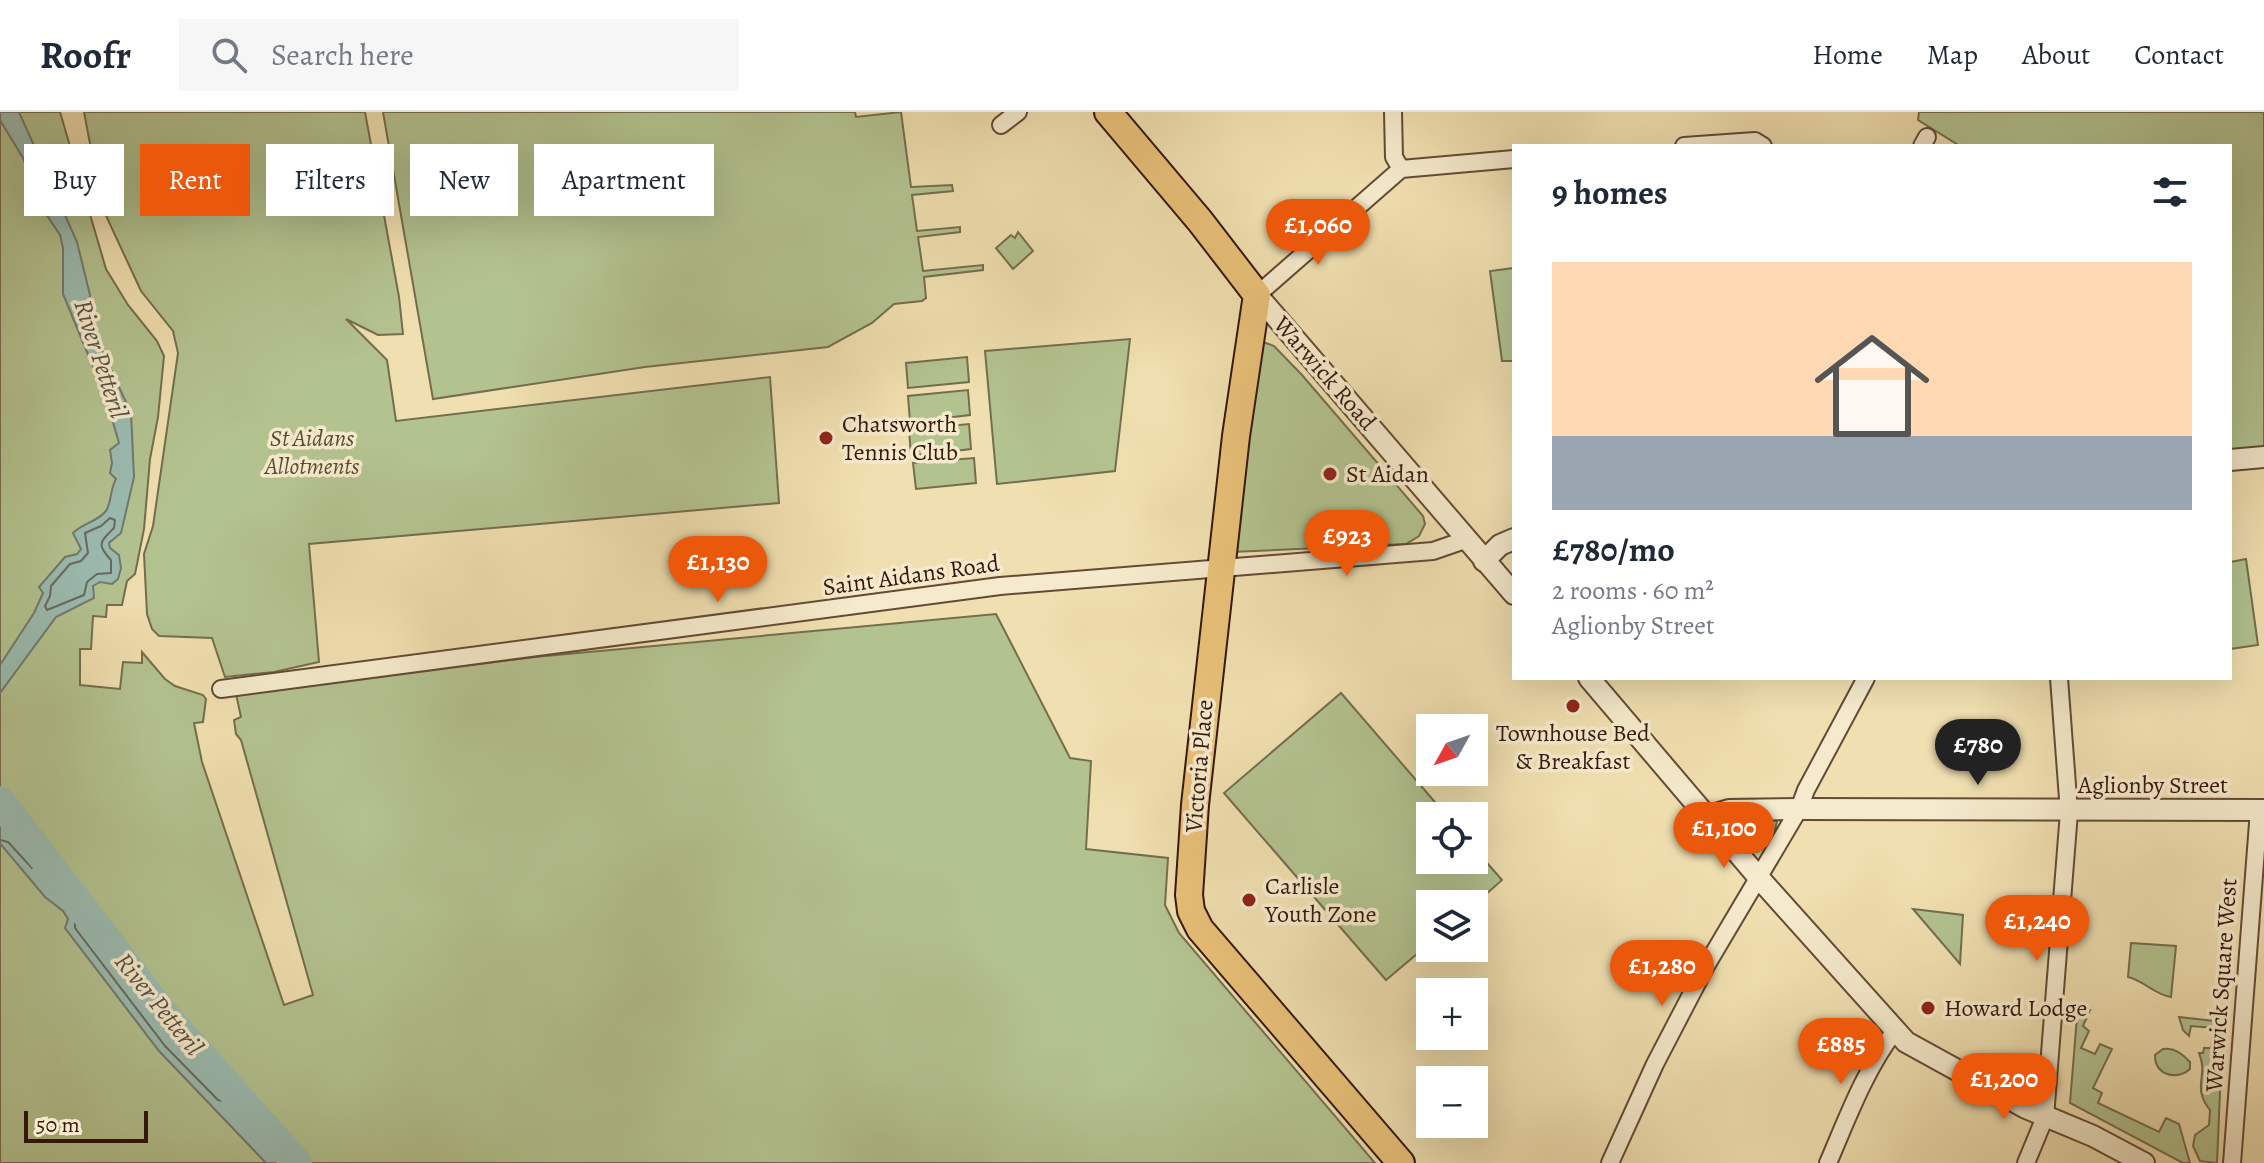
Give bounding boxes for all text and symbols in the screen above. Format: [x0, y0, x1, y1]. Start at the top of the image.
search box [179, 19, 739, 91]
text: Roofr [40, 29, 131, 81]
icon: search [207, 33, 251, 77]
text: Search here [271, 35, 414, 75]
text: Home [1812, 36, 1883, 74]
text: Map [1927, 36, 1978, 74]
text: About [2022, 36, 2090, 74]
text: Contact [2134, 36, 2224, 74]
chip: Buy [24, 144, 124, 216]
chip: Rent [140, 144, 250, 216]
chip: Filters [266, 144, 394, 216]
chip: New [410, 144, 518, 216]
chip: Apartment [534, 144, 714, 216]
text: 9 homes [1552, 169, 1668, 216]
icon: filters [2148, 170, 2192, 214]
pin: £1,060 [1253, 199, 1383, 267]
text: £1,060 [1284, 207, 1352, 242]
water label: River Petteril [65, 295, 137, 423]
street label: Warwick Road [1266, 308, 1384, 437]
icon: home [1800, 314, 1944, 458]
place label: Chatsworth Tennis Club [842, 408, 958, 468]
park label: St Aidans Allotments [263, 422, 359, 482]
marker: Chatsworth Tennis Club [817, 429, 835, 447]
place label: St Aidan [1346, 458, 1429, 490]
marker: St Aidan [1321, 465, 1339, 483]
pin: £923 [1300, 510, 1394, 578]
text: £923 [1322, 518, 1372, 553]
text: £780/mo [1552, 526, 1675, 573]
pin: £1,130 [653, 536, 783, 604]
text: £1,130 [686, 544, 750, 579]
street label: Saint Aidans Road [821, 547, 1001, 603]
text: 2 rooms · 60 m² [1552, 573, 1714, 608]
text: Aglionby Street [1552, 608, 1715, 643]
marker: Townhouse Bed & Breakfast [1564, 697, 1582, 715]
street label: Victoria Place [1177, 698, 1221, 835]
north arrow [1416, 714, 1488, 786]
map controls [1416, 714, 1488, 1138]
place label: Townhouse Bed & Breakfast [1496, 717, 1650, 777]
pin: £780 [1931, 719, 2025, 787]
text: £780 [1953, 727, 2003, 762]
street label: Aglionby Street [2077, 769, 2228, 801]
button: locate [1416, 802, 1488, 874]
pin: £1,100 [1659, 802, 1789, 870]
text: £1,100 [1691, 810, 1757, 845]
place label: Carlisle Youth Zone [1264, 870, 1376, 930]
street label: Warwick Square West [2198, 877, 2244, 1094]
button: layers [1416, 890, 1488, 962]
marker: Carlisle Youth Zone [1240, 891, 1258, 909]
pin: £1,240 [1972, 895, 2102, 963]
text: £1,240 [2003, 903, 2071, 938]
pin: £1,280 [1597, 940, 1727, 1008]
water label: River Petteril [107, 945, 212, 1063]
text: £1,280 [1628, 948, 1696, 983]
button: + [1416, 978, 1488, 1050]
place label: Howard Lodge [1944, 992, 2087, 1024]
marker: Howard Lodge [1919, 999, 1937, 1017]
pin: £885 [1794, 1018, 1888, 1086]
text: £885 [1816, 1026, 1866, 1061]
pin: £1,200 [1939, 1053, 2069, 1121]
text: £1,200 [1970, 1061, 2038, 1096]
button: − [1416, 1066, 1488, 1138]
scale bar [24, 1107, 148, 1143]
text: 50 m [36, 1110, 80, 1140]

